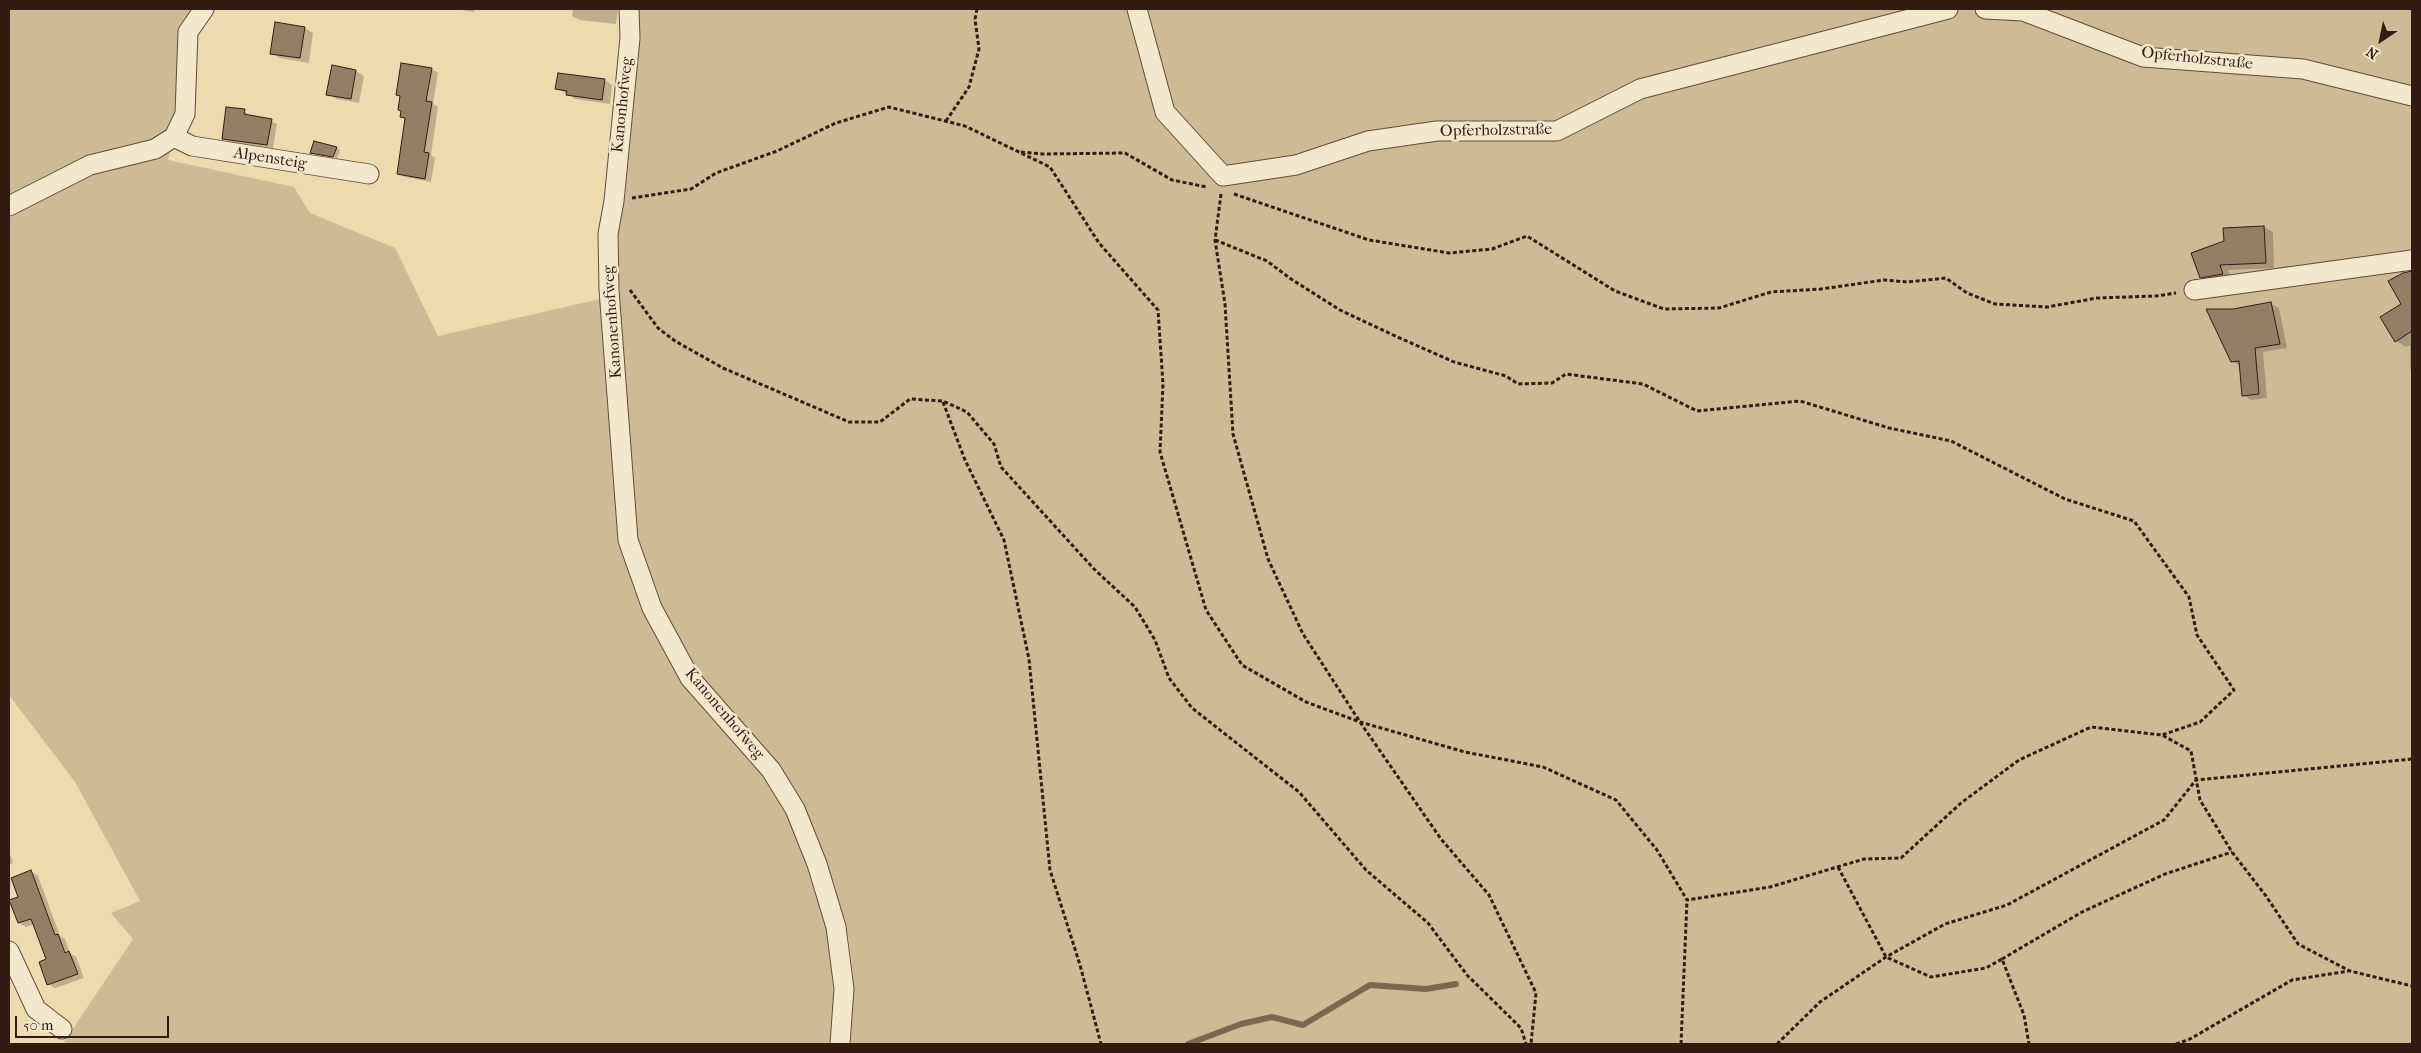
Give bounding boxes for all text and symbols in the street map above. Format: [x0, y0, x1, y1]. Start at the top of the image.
north arrow [2356, 15, 2406, 65]
text: N [2363, 43, 2381, 63]
street label: Opferholzstraße [2140, 44, 2254, 74]
street label: Kanonhofweg [608, 56, 638, 154]
street label: Opferholzstraße [1440, 120, 1552, 142]
street label: Alpensteig [232, 144, 308, 174]
street label: Kanonenhofweg [599, 265, 627, 379]
street label: Kanonenhofweg [680, 664, 768, 764]
scale bar [18, 1006, 171, 1038]
text: 50 m [23, 1016, 53, 1034]

